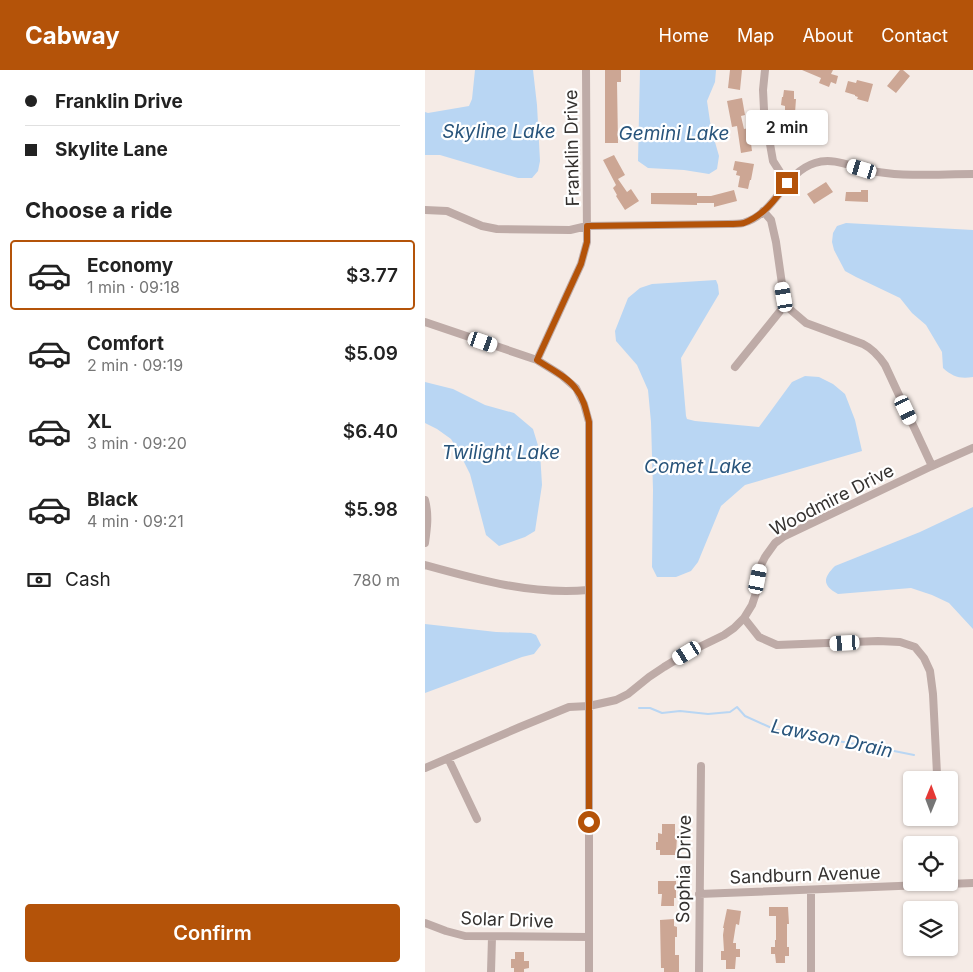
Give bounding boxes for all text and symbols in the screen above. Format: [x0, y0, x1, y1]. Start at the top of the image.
text: Cabway [25, 21, 120, 50]
text: Home [659, 25, 709, 46]
text: Map [737, 25, 774, 46]
text: About [802, 25, 853, 46]
text: Contact [881, 25, 948, 46]
text: Franklin Drive [55, 90, 183, 113]
street label: Franklin Drive [560, 90, 583, 206]
callout: 2 min [746, 111, 828, 146]
text: 2 min [766, 117, 808, 137]
water label: Skyline Lake [442, 120, 556, 143]
water label: Gemini Lake [619, 122, 729, 145]
text: Skylite Lane [55, 138, 168, 161]
car [845, 157, 878, 181]
route end [776, 172, 798, 194]
text: Choose a ride [25, 197, 173, 223]
icon: car [27, 253, 72, 298]
text: Economy [87, 254, 173, 277]
text: $3.77 [346, 264, 398, 287]
text: 1 min · 09:18 [87, 277, 180, 297]
car [774, 281, 793, 313]
car [466, 330, 499, 354]
icon: car [27, 331, 72, 376]
text: Comfort [87, 332, 164, 355]
text: $5.09 [344, 342, 398, 365]
text: 2 min · 09:19 [87, 355, 183, 375]
car [892, 393, 919, 427]
icon: car [27, 409, 72, 454]
text: XL [87, 410, 112, 433]
text: $6.40 [343, 420, 398, 443]
text: 3 min · 09:20 [87, 433, 187, 453]
water label: Twilight Lake [442, 441, 560, 464]
water label: Comet Lake [644, 455, 752, 478]
street label: Woodmire Drive [766, 459, 897, 540]
icon: car [27, 487, 72, 532]
text: Black [87, 488, 138, 511]
text: $5.98 [344, 498, 398, 521]
text: 4 min · 09:21 [87, 511, 184, 531]
car [747, 563, 768, 595]
icon: cash [25, 566, 53, 594]
text: Cash [65, 568, 111, 591]
text: 780 m [353, 570, 400, 590]
car [829, 635, 860, 651]
car [670, 639, 703, 667]
water label: Lawson Drain [769, 714, 895, 763]
north arrow [903, 771, 957, 826]
map controls [903, 771, 958, 956]
route start [578, 811, 600, 833]
street label: Sophia Drive [672, 815, 695, 923]
button: locate [903, 836, 958, 891]
street label: Sandburn Avenue [729, 861, 881, 888]
button: layers [903, 901, 958, 956]
button: Confirm [25, 904, 400, 962]
street label: Solar Drive [460, 907, 554, 932]

